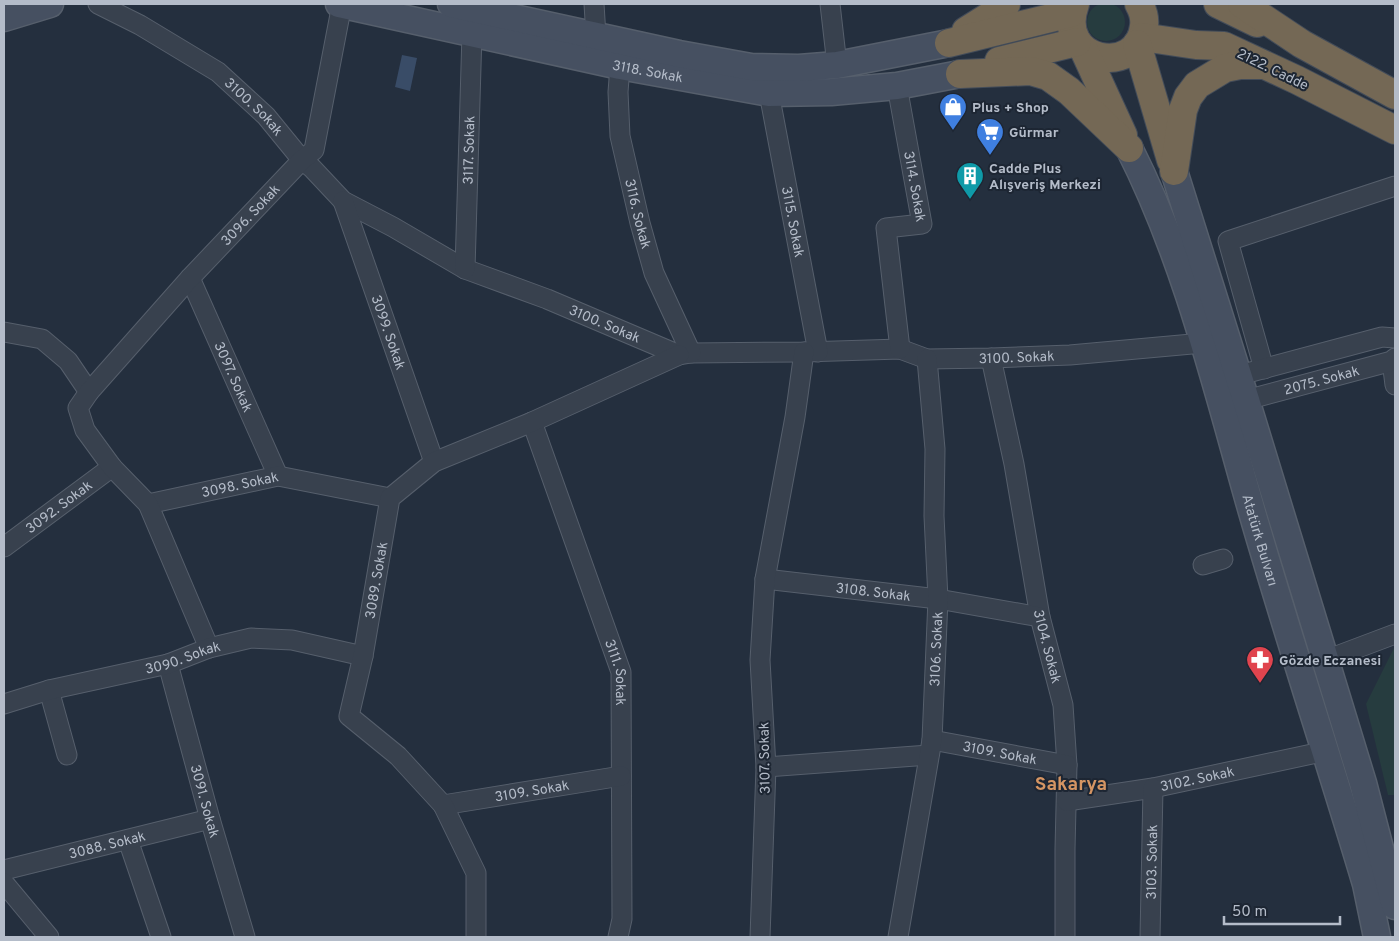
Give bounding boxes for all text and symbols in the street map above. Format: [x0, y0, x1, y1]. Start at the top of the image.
street label: 2122. Cadde [1234, 46, 1311, 95]
street label: 3118. Sokak [610, 58, 684, 87]
street label: 3100. Sokak [220, 75, 286, 140]
shop icon: Plus + Shop [938, 92, 968, 131]
place label: Plus + Shop [972, 100, 1049, 117]
street label: 3117. Sokak [461, 115, 480, 185]
supermarket icon: Gürmar [975, 117, 1005, 156]
place label: Gürmar [1009, 125, 1059, 142]
street label: 3114. Sokak [899, 150, 928, 223]
building icon: Cadde Plus Alışveriş Merkezi [955, 161, 985, 200]
place label: Cadde Plus Alışveriş Merkezi [989, 161, 1101, 194]
street label: 3116. Sokak [620, 177, 654, 251]
street label: 3096. Sokak [218, 181, 284, 250]
street label: 3115. Sokak [777, 185, 807, 259]
street label: 3099. Sokak [366, 293, 408, 373]
street label: 3100. Sokak [566, 302, 643, 348]
street label: 3097. Sokak [209, 339, 256, 415]
street label: 3100. Sokak [978, 349, 1055, 368]
street label: 2075. Sokak [1282, 363, 1361, 400]
street label: 3098. Sokak [200, 469, 280, 502]
street label: 3092. Sokak [23, 478, 96, 538]
street label: Atatürk Bulvarı [1237, 492, 1280, 588]
street label: 3089. Sokak [362, 540, 392, 620]
street label: 3108. Sokak [835, 580, 912, 606]
street label: 3104. Sokak [1029, 608, 1064, 685]
street label: 3106. Sokak [927, 611, 947, 687]
street label: 3111. Sokak [600, 637, 628, 706]
street label: 3090. Sokak [144, 639, 222, 679]
pharmacy icon: Gözde Eczanesi [1245, 645, 1275, 684]
place label: Gözde Eczanesi [1279, 653, 1381, 670]
street label: 3107. Sokak [756, 722, 775, 794]
street label: 3109. Sokak [961, 739, 1038, 769]
street label: 3091. Sokak [186, 763, 222, 840]
street label: 3102. Sokak [1159, 764, 1236, 796]
district label: Sakarya [1035, 773, 1107, 797]
street label: 3109. Sokak [494, 778, 571, 806]
street label: 3103. Sokak [1144, 824, 1162, 900]
street label: 3088. Sokak [67, 828, 147, 864]
scale bar [1224, 894, 1340, 926]
text: 50 m [1232, 903, 1267, 922]

